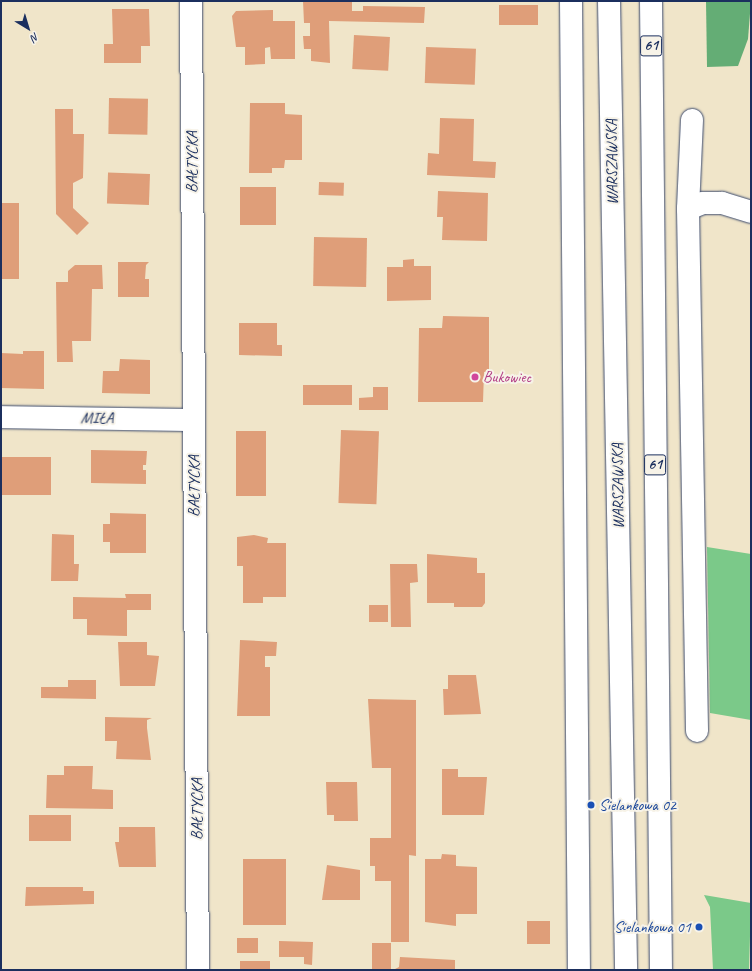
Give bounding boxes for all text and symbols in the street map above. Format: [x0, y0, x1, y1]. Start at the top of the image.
north arrow [8, 8, 48, 48]
text: N [28, 30, 42, 45]
road number: 61 [640, 33, 662, 59]
street label: WARSZAWSKA [602, 119, 622, 205]
street label: BAŁTYCKA [182, 131, 202, 193]
place label: Bukowiec [483, 367, 531, 387]
marker: Bukowiec [470, 372, 480, 382]
street label: MIŁA [80, 408, 114, 428]
street label: WARSZAWSKA [608, 443, 628, 529]
road number: 61 [644, 452, 666, 478]
street label: BAŁTYCKA [184, 455, 204, 517]
street label: BAŁTYCKA [187, 778, 207, 840]
place label: Sielankowa 02 [599, 795, 676, 815]
marker: Sielankowa 02 [586, 800, 596, 810]
place label: Sielankowa 01 [614, 917, 691, 937]
marker: Sielankowa 01 [694, 922, 704, 932]

